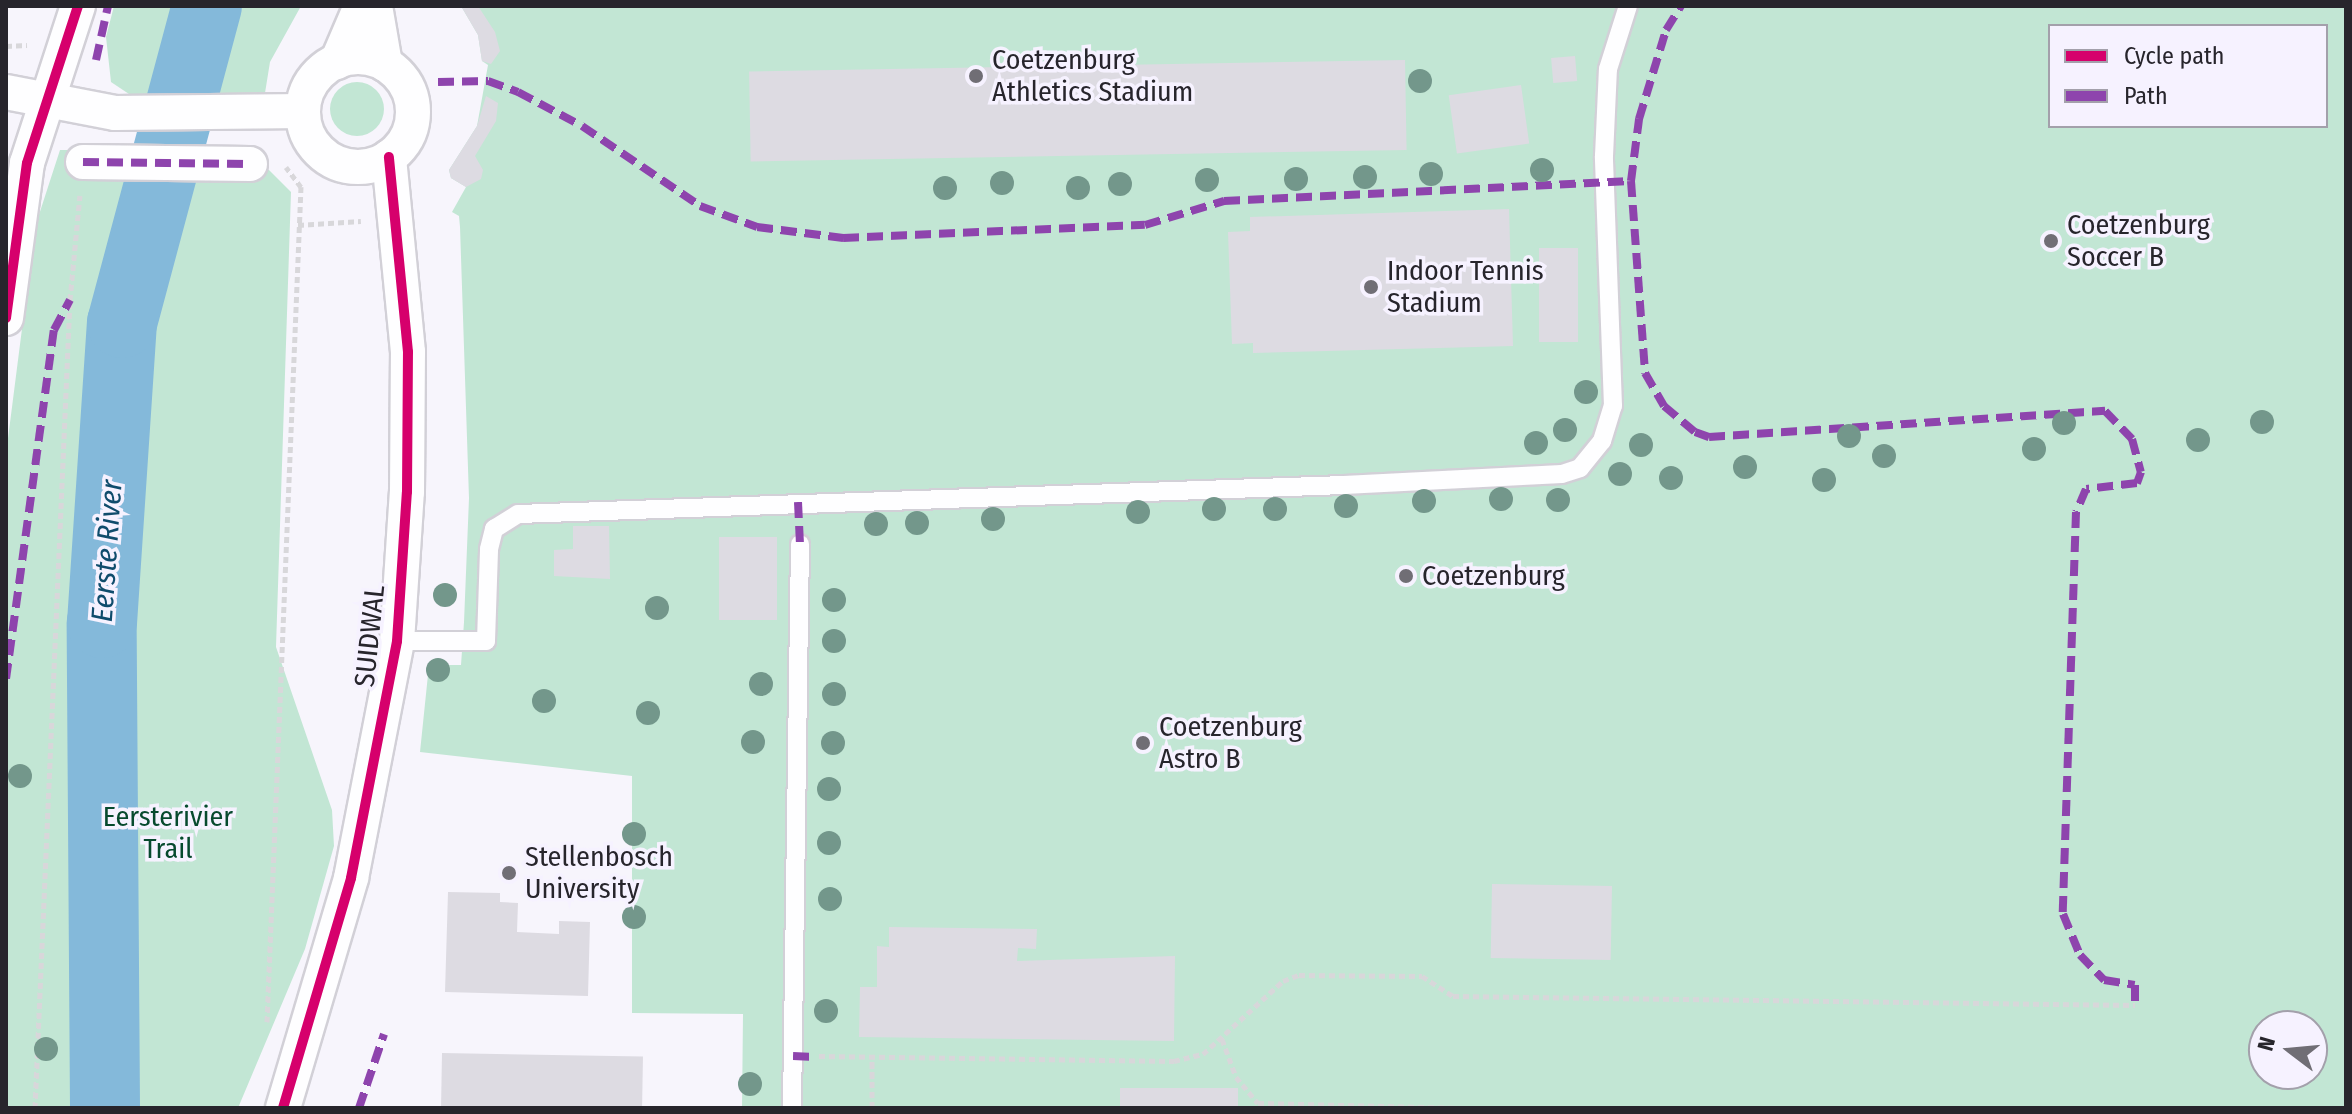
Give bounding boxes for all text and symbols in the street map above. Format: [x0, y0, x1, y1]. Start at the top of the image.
legend [2048, 24, 2328, 128]
text: Cycle path [2124, 42, 2224, 70]
place label: Coetzenburg Athletics Stadium [992, 43, 1193, 109]
marker: Coetzenburg Athletics Stadium [967, 67, 985, 85]
text: Path [2124, 82, 2168, 110]
place label: Coetzenburg Soccer B [2067, 208, 2210, 274]
marker: Coetzenburg Soccer B [2042, 232, 2060, 250]
place label: Indoor Tennis Stadium [1387, 254, 1544, 320]
marker: Indoor Tennis Stadium [1362, 278, 1380, 296]
water label: Eerste River [84, 479, 130, 623]
place label: Coetzenburg [1422, 559, 1565, 593]
marker: Coetzenburg [1397, 567, 1415, 585]
street label: SUIDWAL [348, 583, 392, 689]
place label: Coetzenburg Astro B [1159, 710, 1302, 776]
marker: Coetzenburg Astro B [1134, 734, 1152, 752]
park label: Eersterivier Trail [103, 800, 233, 866]
place label: Stellenbosch University [525, 840, 673, 906]
marker: Stellenbosch University [500, 864, 518, 882]
north arrow [2248, 1010, 2328, 1090]
text: N [2252, 1034, 2281, 1054]

